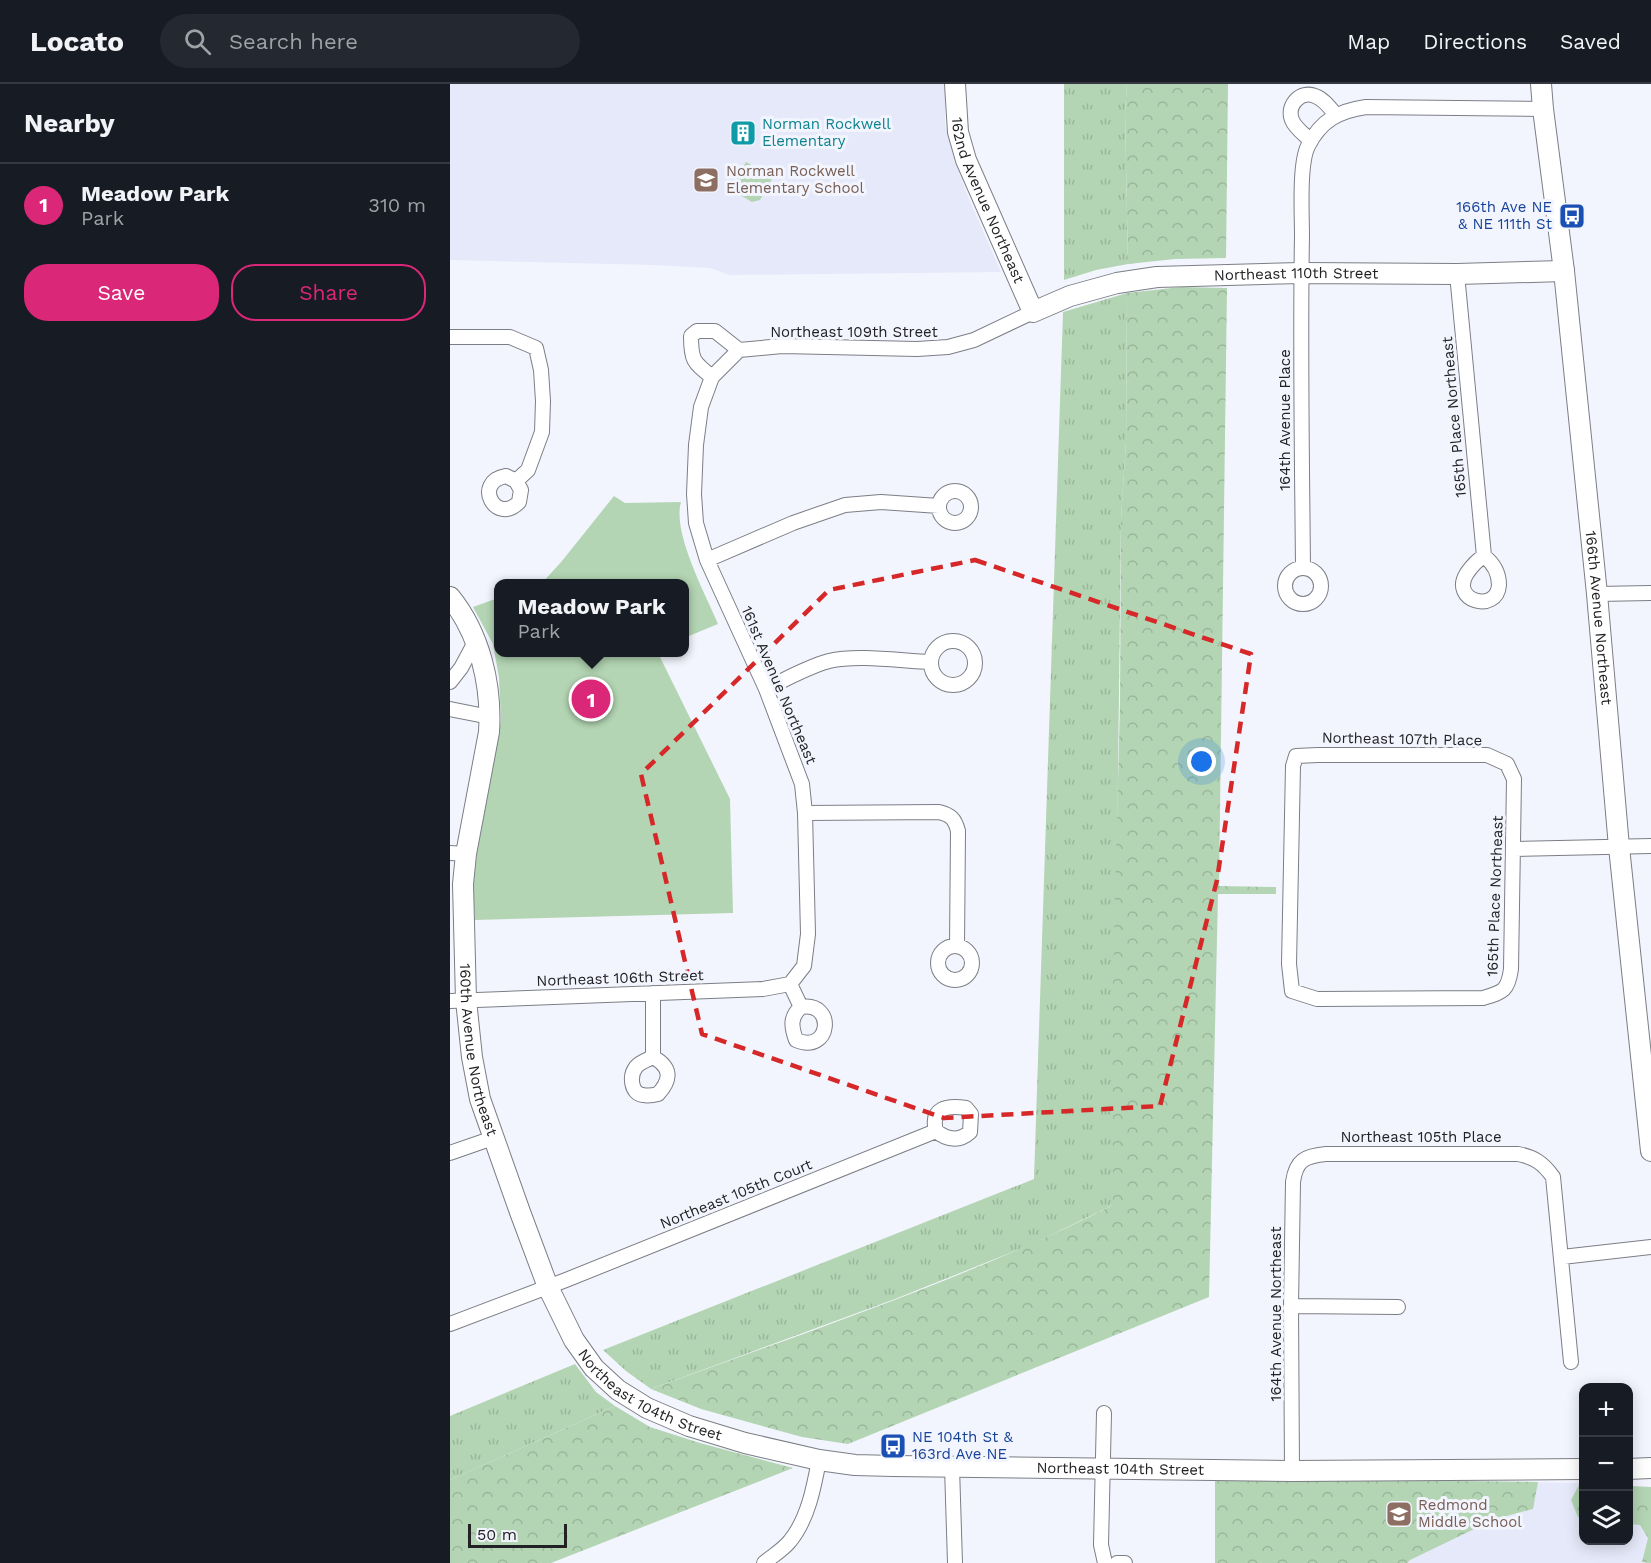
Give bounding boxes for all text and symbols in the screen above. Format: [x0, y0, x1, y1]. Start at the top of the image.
search box [160, 14, 580, 68]
text: Locato [30, 25, 124, 58]
icon: search [181, 25, 214, 58]
text: Search here [229, 29, 358, 54]
text: Map [1347, 29, 1390, 54]
text: Directions [1423, 29, 1527, 54]
text: Saved [1560, 29, 1621, 54]
text: Nearby [24, 108, 115, 138]
place label: Norman Rockwell Elementary [762, 115, 891, 150]
street label: 162nd Avenue Northeast [948, 117, 1028, 287]
building icon: Norman Rockwell Elementary [728, 118, 758, 148]
place label: Norman Rockwell Elementary School [726, 162, 865, 197]
school or university icon: Norman Rockwell Elementary School [691, 165, 721, 195]
text: Meadow Park [81, 181, 229, 206]
text: 1 [39, 193, 48, 217]
text: 310 m [368, 193, 426, 217]
place label: 166th Ave NE & NE 111th St [1456, 198, 1553, 233]
bus stop icon: 166th Ave NE & NE 111th St [1557, 201, 1587, 231]
text: Park [81, 206, 124, 230]
button: Save [24, 264, 219, 321]
button: Share [231, 264, 426, 321]
street label: Northeast 110th Street [1214, 264, 1379, 284]
street label: Northeast 109th Street [770, 323, 938, 341]
street label: 165th Place Northeast [1438, 335, 1470, 498]
street label: 164th Avenue Place [1276, 349, 1294, 491]
street label: 166th Avenue Northeast [1582, 530, 1616, 706]
popup [494, 579, 689, 657]
text: Meadow Park [517, 594, 666, 619]
street label: 161st Avenue Northeast [737, 603, 821, 767]
text: Park [517, 619, 560, 643]
pin: 1 [572, 676, 610, 722]
street label: Northeast 107th Place [1322, 729, 1482, 749]
your location [1187, 747, 1216, 776]
street label: 165th Place Northeast [1483, 814, 1507, 977]
street label: 160th Avenue Northeast [456, 963, 502, 1139]
street label: Northeast 106th Street [536, 966, 705, 990]
street label: Northeast 105th Place [1340, 1128, 1502, 1146]
street label: Northeast 105th Court [657, 1155, 815, 1233]
street label: 164th Avenue Northeast [1267, 1226, 1285, 1401]
street label: Northeast 104th Street [574, 1345, 725, 1445]
map controls [1579, 1383, 1633, 1545]
button: + [1579, 1383, 1633, 1437]
place label: NE 104th St & 163rd Ave NE [912, 1428, 1013, 1463]
bus stop icon: NE 104th St & 163rd Ave NE [878, 1431, 908, 1461]
button: − [1579, 1437, 1633, 1491]
street label: Northeast 104th Street [1036, 1459, 1205, 1479]
button: layers [1579, 1491, 1633, 1545]
place label: Redmond Middle School [1418, 1496, 1522, 1531]
school or university icon: Redmond Middle School [1384, 1499, 1414, 1529]
scale bar [468, 1521, 567, 1548]
text: 50 m [477, 1525, 517, 1544]

